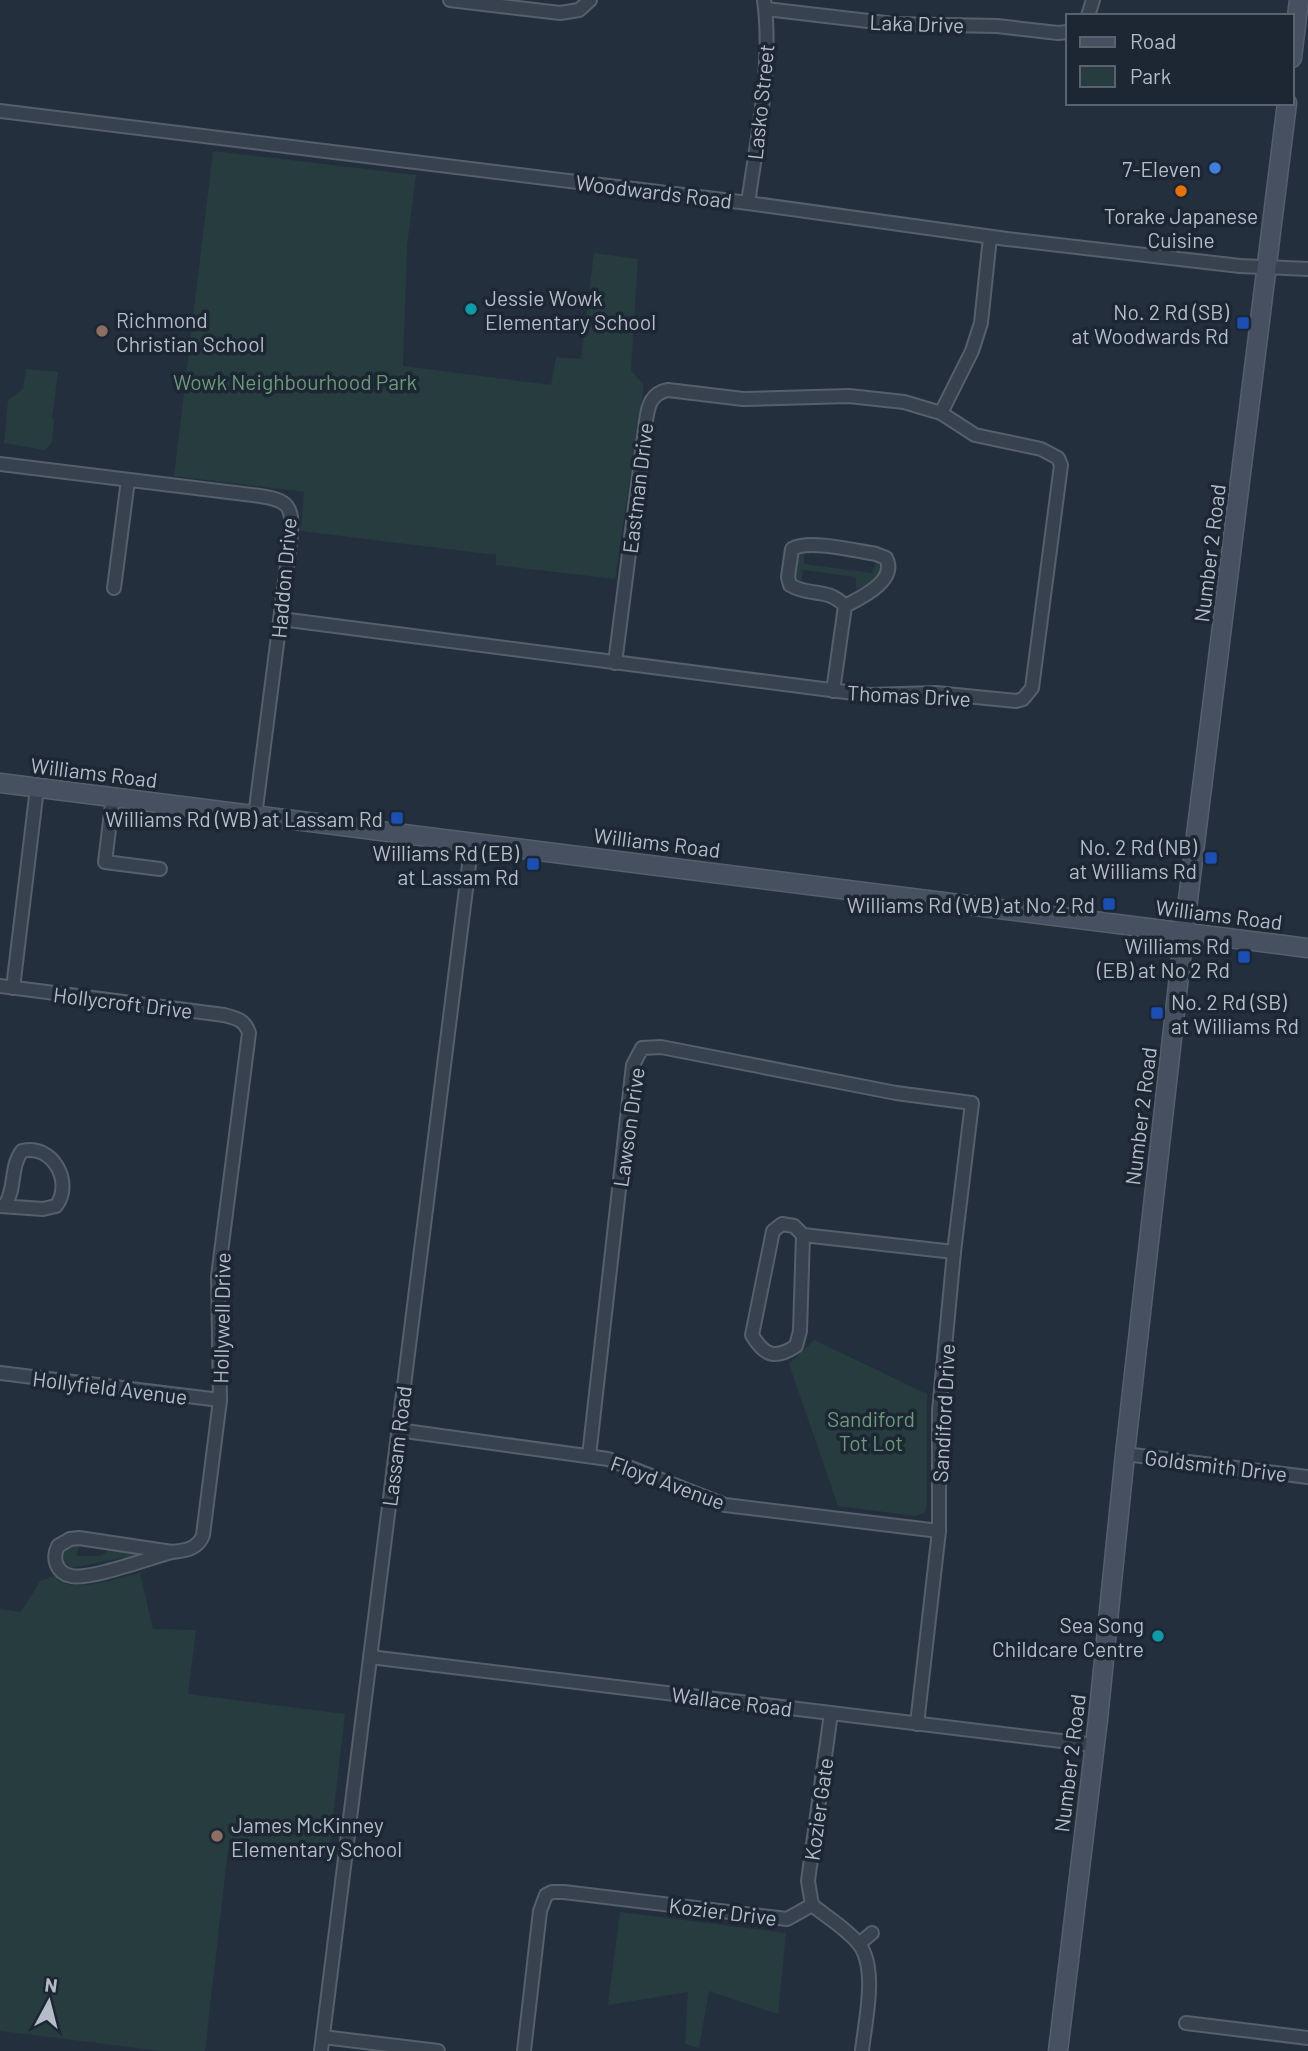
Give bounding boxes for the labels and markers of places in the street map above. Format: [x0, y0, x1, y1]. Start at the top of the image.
place label: 7-Eleven [1122, 156, 1201, 181]
marker: 7-Eleven [1207, 160, 1223, 176]
marker: Torake Japanese Cuisine [1173, 183, 1189, 199]
place label: Torake Japanese Cuisine [1104, 203, 1258, 252]
place label: Jessie Wowk Elementary School [485, 285, 656, 334]
place label: No. 2 Rd (SB) at Woodwards Rd [1072, 299, 1230, 348]
marker: Jessie Wowk Elementary School [463, 301, 479, 317]
place label: Richmond Christian School [116, 307, 264, 356]
marker: No. 2 Rd (SB) at Woodwards Rd [1235, 315, 1251, 331]
marker: Richmond Christian School [94, 323, 110, 339]
place label: Williams Rd (WB) at Lassam Rd [105, 806, 383, 831]
marker: Williams Rd (WB) at Lassam Rd [389, 810, 405, 826]
place label: No. 2 Rd (NB) at Williams Rd [1069, 834, 1198, 883]
place label: Williams Rd (EB) at Lassam Rd [373, 840, 520, 889]
marker: No. 2 Rd (NB) at Williams Rd [1203, 850, 1219, 866]
marker: Williams Rd (EB) at Lassam Rd [525, 856, 541, 872]
place label: Williams Rd (WB) at No 2 Rd [847, 892, 1095, 917]
marker: Williams Rd (WB) at No 2 Rd [1101, 896, 1117, 912]
place label: Williams Rd (EB) at No 2 Rd [1096, 933, 1230, 982]
marker: Williams Rd (EB) at No 2 Rd [1236, 949, 1252, 965]
place label: No. 2 Rd (SB) at Williams Rd [1171, 989, 1299, 1038]
marker: No. 2 Rd (SB) at Williams Rd [1149, 1005, 1165, 1021]
place label: Sea Song Childcare Centre [992, 1612, 1144, 1661]
marker: Sea Song Childcare Centre [1150, 1628, 1166, 1644]
place label: James McKinney Elementary School [231, 1812, 402, 1861]
marker: James McKinney Elementary School [209, 1828, 225, 1844]

